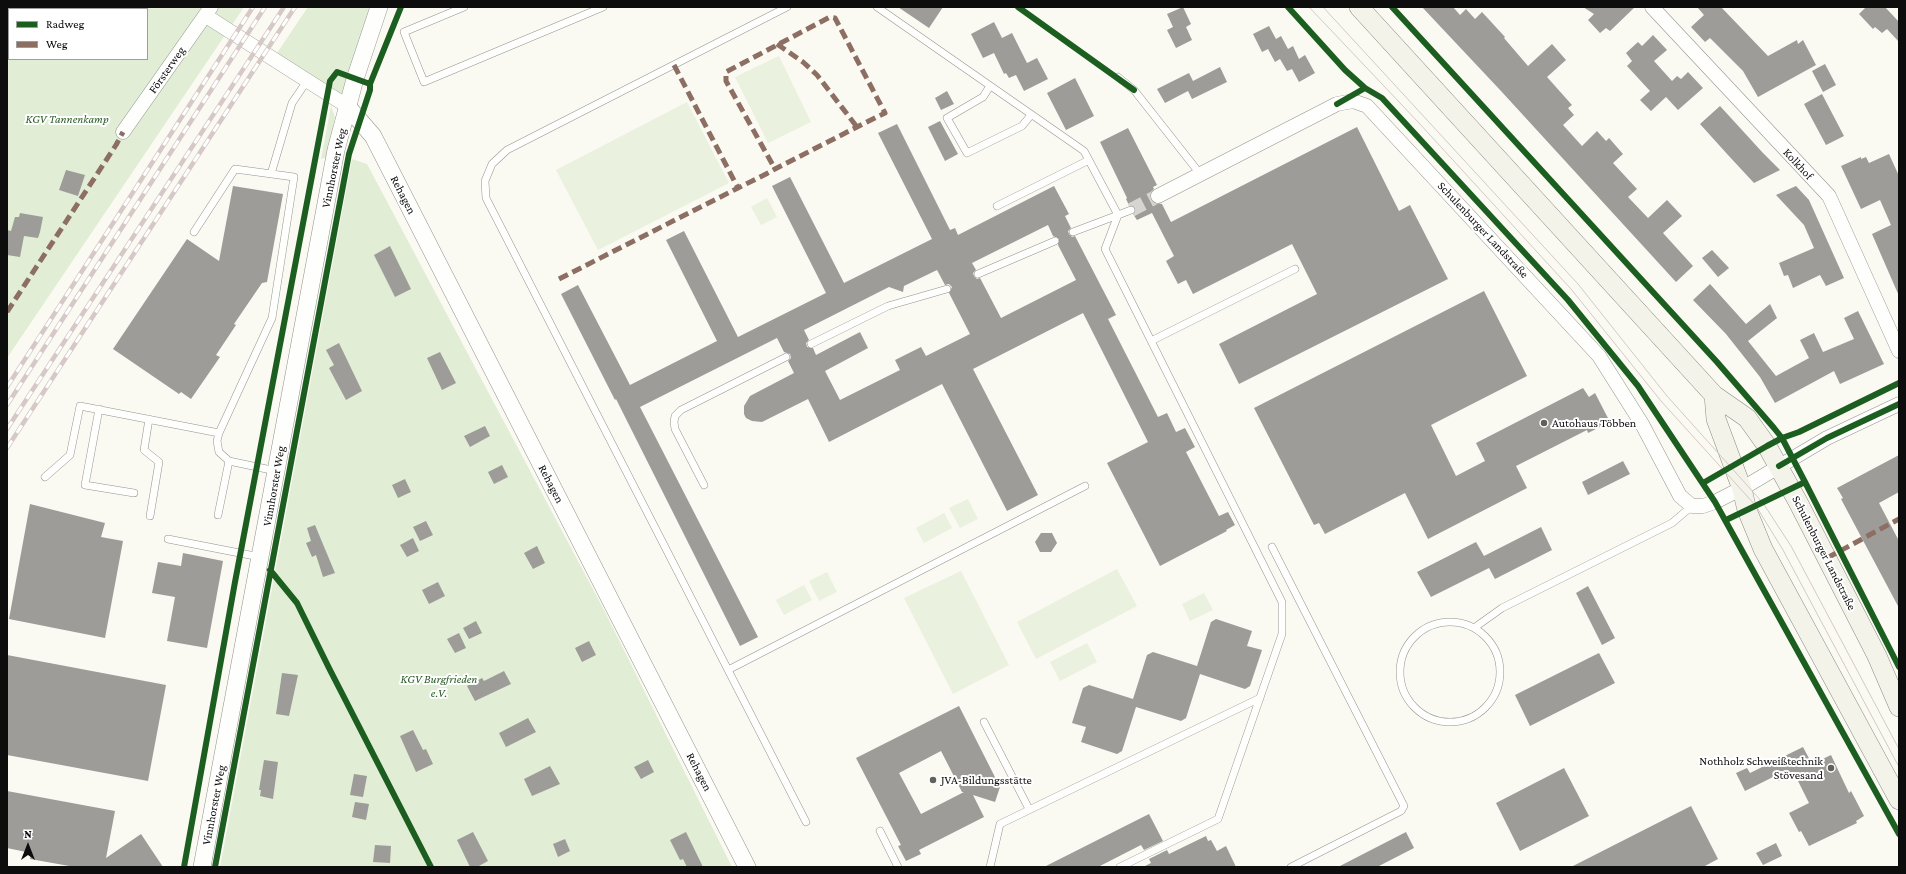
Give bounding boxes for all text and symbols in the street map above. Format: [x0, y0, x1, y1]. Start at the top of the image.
legend [8, 8, 148, 60]
text: Radweg [46, 17, 84, 31]
text: Weg [46, 37, 68, 51]
street label: Försterweg [146, 44, 188, 96]
park label: KGV Tannenkamp [25, 112, 109, 126]
street label: Vinnhorster Weg [319, 127, 349, 209]
street label: Kolkhof [1780, 145, 1816, 183]
street label: Rehagen [387, 173, 419, 217]
street label: Schulenburger Landstraße [1434, 179, 1532, 281]
place label: Autohaus Többen [1552, 416, 1636, 430]
marker: Autohaus Többen [1539, 418, 1549, 428]
street label: Vinnhorster Weg [260, 445, 288, 527]
street label: Rehagen [535, 462, 567, 506]
street label: Schulenburger Landstraße [1789, 493, 1859, 613]
park label: KGV Burgfrieden e.V. [401, 672, 477, 700]
street label: Rehagen [683, 750, 715, 794]
place label: Nothholz Schweißtechnik Stövesand [1699, 754, 1823, 782]
marker: Nothholz Schweißtechnik Stövesand [1826, 763, 1836, 773]
street label: Vinnhorster Weg [199, 764, 229, 846]
place label: JVA-Bildungsstätte [941, 773, 1032, 787]
marker: JVA-Bildungsstätte [928, 775, 938, 785]
north arrow [8, 826, 48, 866]
text: N [24, 828, 32, 840]

